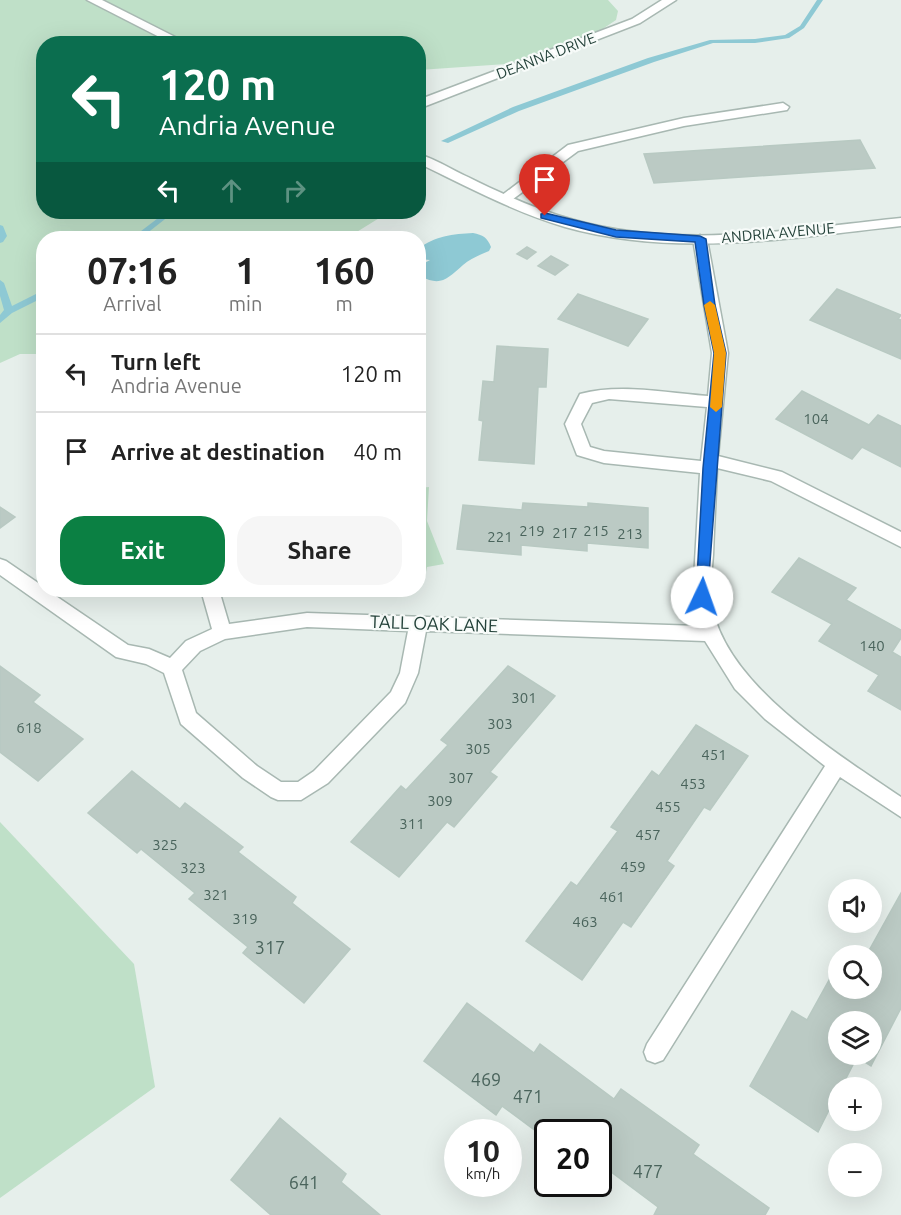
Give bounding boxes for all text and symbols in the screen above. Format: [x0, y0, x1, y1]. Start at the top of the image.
street label: DEANNA DRIVE [494, 29, 598, 82]
icon: left [60, 60, 138, 138]
text: 120 m [159, 61, 276, 108]
text: Andria Avenue [159, 110, 336, 140]
pin [519, 154, 570, 216]
icon: arrive [528, 163, 561, 196]
icon: left [152, 174, 185, 207]
icon: ahead [215, 174, 248, 207]
icon: right [278, 174, 311, 207]
street label: ANDRIA AVENUE [721, 219, 835, 246]
text: 07:16 [87, 250, 177, 291]
text: 1 [235, 250, 256, 291]
text: 160 [314, 250, 375, 291]
text: Arrival [103, 292, 162, 315]
text: min [229, 292, 262, 315]
text: m [336, 292, 353, 315]
text: Turn left [111, 349, 201, 374]
icon: left [60, 357, 93, 390]
text: 120 m [341, 361, 402, 386]
text: Andria Avenue [111, 374, 242, 397]
house number: 104 [803, 410, 829, 427]
icon: arrive [60, 435, 93, 468]
text: Arrive at destination [111, 439, 325, 464]
text: 40 m [353, 439, 402, 464]
button: Exit [60, 516, 225, 585]
button: Share [237, 516, 402, 585]
house number: 219 [519, 522, 545, 539]
house number: 215 [583, 522, 609, 539]
house number: 217 [552, 524, 578, 541]
house number: 213 [617, 525, 643, 542]
house number: 221 [487, 528, 513, 545]
position arrow [670, 565, 734, 629]
street label: TALL OAK LANE [370, 611, 498, 635]
house number: 140 [859, 637, 885, 654]
house number: 301 [511, 689, 537, 706]
house number: 303 [487, 715, 513, 732]
house number: 618 [16, 719, 42, 736]
house number: 305 [465, 740, 491, 757]
house number: 451 [701, 746, 727, 763]
house number: 307 [448, 769, 474, 786]
house number: 453 [680, 775, 706, 792]
house number: 309 [427, 792, 453, 809]
house number: 455 [655, 798, 681, 815]
house number: 311 [399, 815, 425, 832]
house number: 457 [635, 826, 661, 843]
house number: 325 [152, 836, 178, 853]
house number: 459 [620, 858, 646, 875]
house number: 323 [180, 859, 206, 876]
map controls [828, 879, 882, 1197]
button: sound [828, 879, 882, 933]
house number: 321 [203, 886, 229, 903]
house number: 461 [599, 888, 625, 905]
house number: 319 [232, 910, 258, 927]
house number: 463 [572, 913, 598, 930]
house number: 317 [255, 937, 285, 957]
button: search [828, 945, 882, 999]
button: layers [828, 1011, 882, 1065]
house number: 469 [471, 1069, 501, 1089]
button: + [828, 1077, 882, 1131]
house number: 471 [513, 1086, 543, 1106]
speed limit sign: 20 [534, 1119, 612, 1197]
text: 10 [466, 1134, 500, 1168]
button: − [828, 1143, 882, 1197]
house number: 477 [633, 1161, 663, 1181]
text: km/h [466, 1165, 500, 1182]
house number: 641 [289, 1172, 319, 1192]

